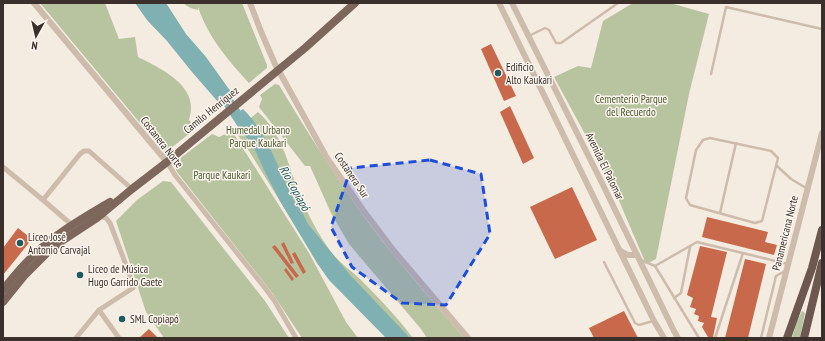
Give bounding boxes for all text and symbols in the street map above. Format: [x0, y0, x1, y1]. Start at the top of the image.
north arrow [16, 16, 56, 56]
text: N [31, 39, 39, 53]
place label: Edificio Alto Kaukari [506, 60, 552, 87]
marker: Edificio Alto Kaukari [493, 68, 503, 78]
street label: Camilo Henríquez [181, 83, 242, 137]
park label: Cementerio Parque del Recuerdo [595, 92, 667, 119]
street label: Costanera Norte [138, 114, 187, 171]
park label: Humedal Urbano Parque Kaukari [226, 123, 290, 150]
street label: Avenida El Palomar [583, 130, 627, 202]
street label: Costanera Sur [332, 149, 372, 201]
water label: Río Copiapó [276, 163, 314, 214]
park label: Parque Kaukari [194, 168, 250, 182]
street label: Panamericana Norte [769, 194, 801, 272]
place label: Liceo José Antonio Carvajal [28, 230, 91, 257]
marker: Liceo José Antonio Carvajal [15, 238, 25, 248]
place label: Liceo de Música Hugo Garrido Gaete [88, 262, 163, 289]
marker: Liceo de Música Hugo Garrido Gaete [75, 270, 85, 280]
place label: SML Copiapó [130, 312, 179, 326]
marker: SML Copiapó [117, 314, 127, 324]

